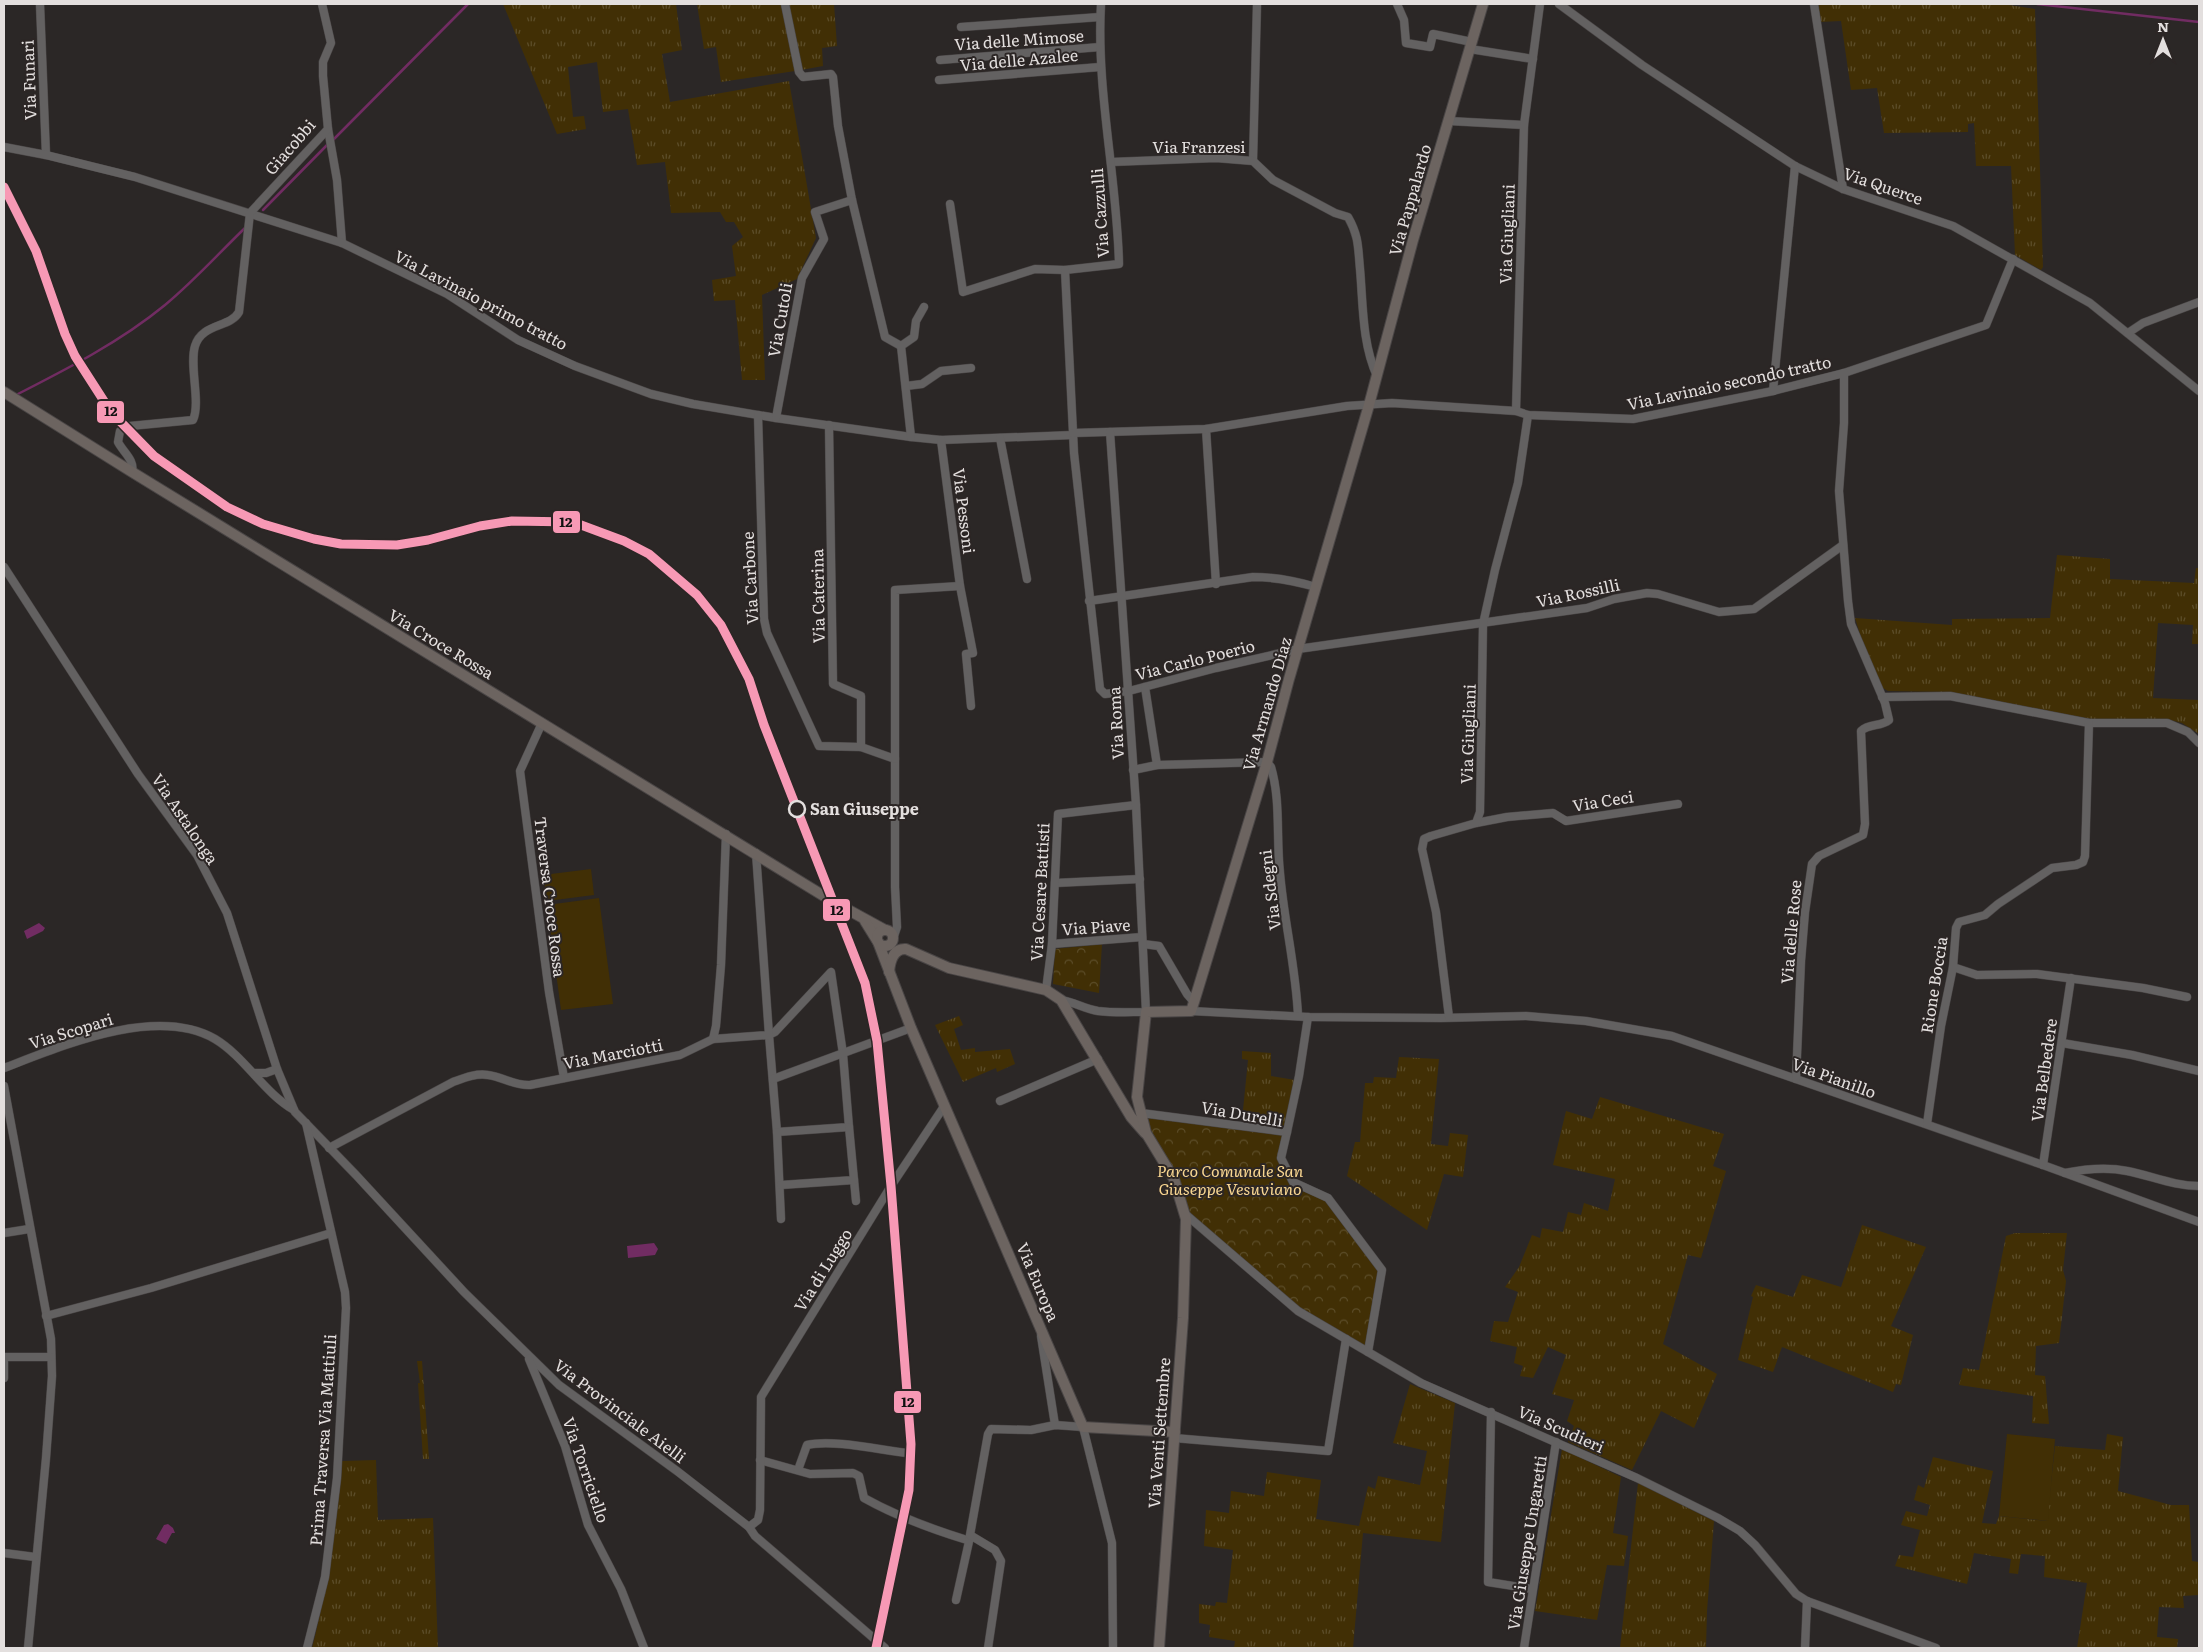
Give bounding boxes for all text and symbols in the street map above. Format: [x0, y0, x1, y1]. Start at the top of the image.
north arrow [2138, 15, 2188, 65]
text: N [2157, 16, 2169, 36]
street label: Via delle Mimose [953, 23, 1085, 56]
street label: Via Funari [15, 39, 41, 121]
street label: Via delle Azalee [959, 42, 1079, 76]
street label: Giacobbi [258, 113, 320, 179]
street label: Via Franzesi [1152, 134, 1246, 158]
street label: Via Pappalardo [1382, 141, 1436, 258]
street label: Via Querce [1840, 160, 1926, 210]
street label: Via Cazzulli [1084, 167, 1114, 259]
street label: Via Giugliani [1492, 184, 1520, 284]
street label: Via Lavinaio primo tratto [390, 243, 573, 355]
street label: Via Cutoli [761, 281, 797, 359]
street label: Via Lavinaio secondo tratto [1624, 349, 1833, 415]
line badge: 12 [96, 400, 125, 424]
text: 12 [104, 400, 118, 420]
street label: Via Pessoni [948, 467, 982, 555]
line badge: 12 [552, 510, 581, 534]
text: 12 [559, 511, 573, 531]
street label: Via Carbone [735, 531, 763, 625]
street label: Via Caterina [804, 548, 830, 643]
street label: Via Rossilli [1534, 571, 1622, 613]
street label: Via Croce Rossa [384, 602, 499, 684]
street label: Via Carlo Poerio [1132, 633, 1257, 686]
street label: Via Armando Diaz [1235, 634, 1297, 774]
street label: Via Giugliani [1453, 684, 1481, 784]
street label: Via Roma [1101, 685, 1129, 760]
street label: Via Astalonga [147, 768, 225, 869]
street label: Via Ceci [1571, 783, 1635, 817]
place label: San Giuseppe [810, 796, 919, 820]
marker: San Giuseppe [788, 800, 806, 818]
street label: Traversa Croce Rossa [529, 815, 573, 979]
street label: Via Cesare Battisti [1023, 822, 1055, 962]
street label: Via Sdegni [1252, 848, 1286, 932]
street label: Via delle Rose [1774, 879, 1807, 985]
line badge: 12 [822, 898, 851, 922]
text: 12 [830, 899, 844, 919]
street label: Via Piave [1061, 912, 1131, 940]
street label: Rione Boccia [1914, 934, 1953, 1035]
street label: Via Scopari [26, 1006, 116, 1054]
street label: Via Belbedere [2024, 1017, 2062, 1123]
street label: Via Marciotti [561, 1032, 665, 1074]
street label: Via Pianillo [1789, 1051, 1880, 1103]
street label: Via Durelli [1199, 1094, 1285, 1132]
park label: Parco Comunale San Giuseppe Vesuviano [1157, 1158, 1304, 1200]
street label: Via di Luggo [787, 1223, 857, 1316]
street label: Via Europa [1011, 1238, 1067, 1325]
street label: Prima Traversa Via Mattiuli [303, 1333, 341, 1547]
street label: Via Provinciale Aielli [549, 1352, 692, 1468]
street label: Via Venti Settembre [1141, 1357, 1175, 1509]
line badge: 12 [893, 1390, 922, 1414]
text: 12 [901, 1391, 915, 1411]
street label: Via Scudieri [1514, 1398, 1609, 1458]
street label: Via Torriciello [558, 1414, 616, 1526]
street label: Via Giuseppe Ungaretti [1500, 1454, 1552, 1632]

